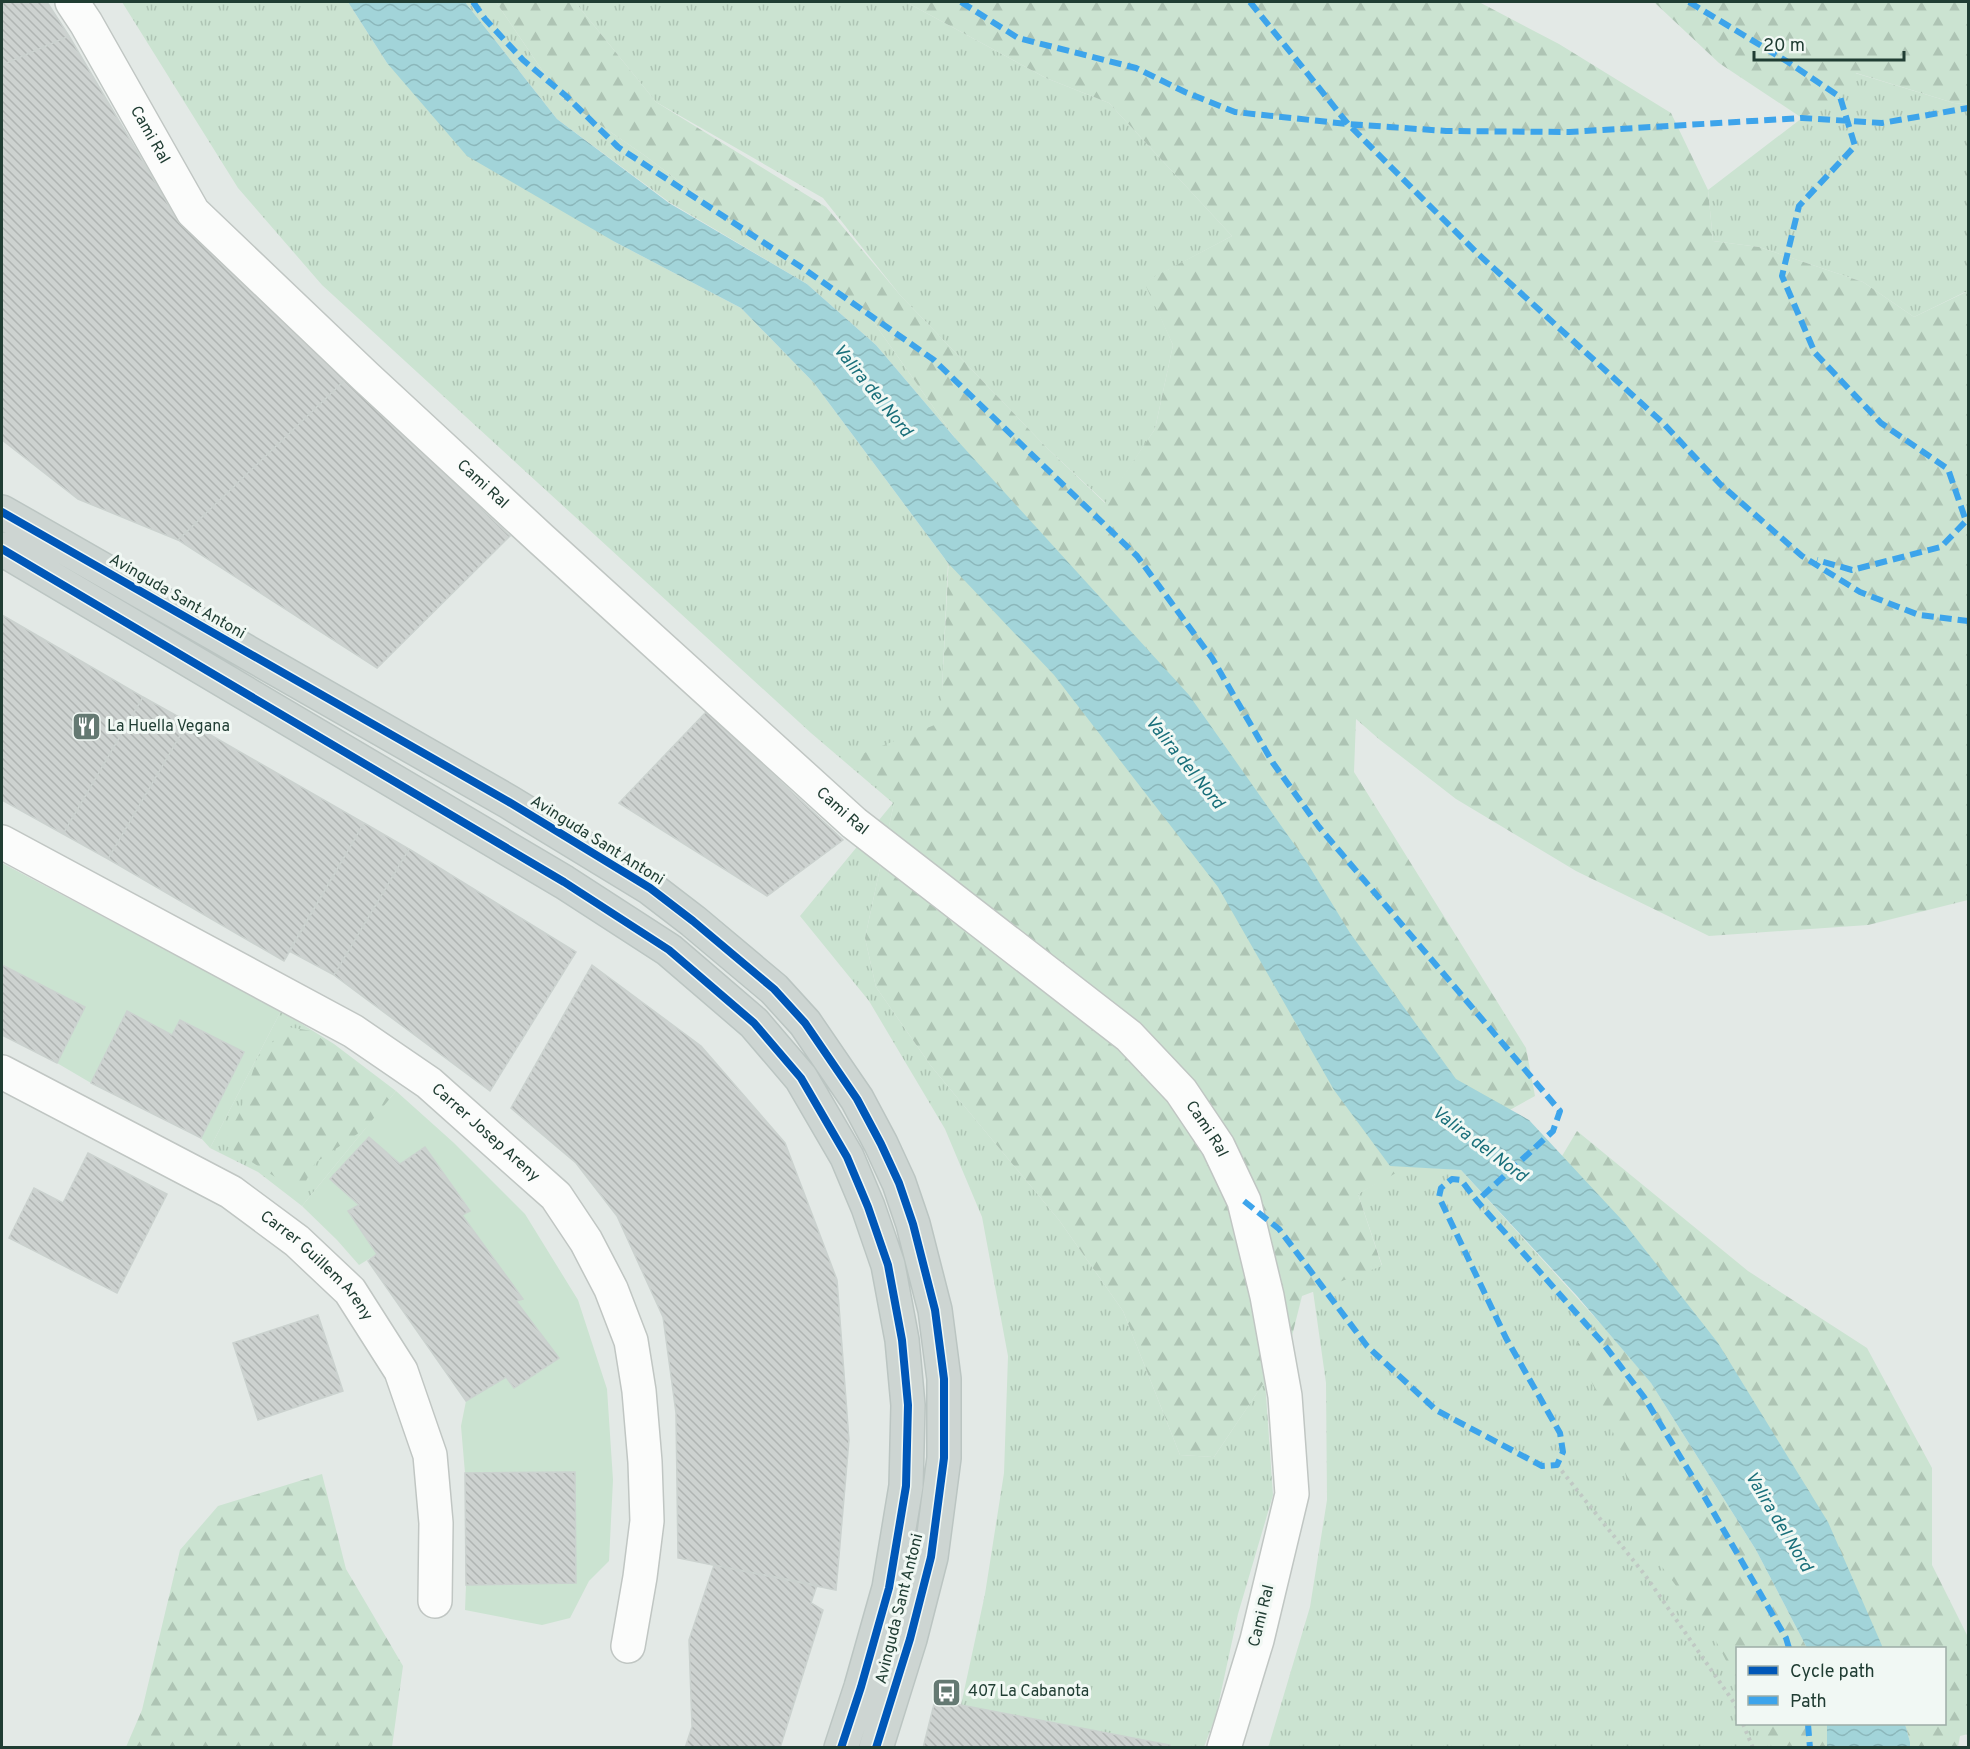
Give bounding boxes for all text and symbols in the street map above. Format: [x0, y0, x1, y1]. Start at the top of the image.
scale bar [1754, 24, 1904, 62]
text: 20 m [1763, 35, 1805, 58]
street label: Cami Ral [125, 102, 174, 168]
water label: Valira del Nord [827, 340, 917, 443]
street label: Cami Ral [452, 456, 512, 514]
street label: Avinguda Sant Antoni [105, 550, 249, 644]
restaurant icon: La Huella Vegana [70, 711, 102, 743]
water label: Valira del Nord [1139, 712, 1229, 815]
place label: La Huella Vegana [107, 717, 230, 737]
street label: Cami Ral [811, 783, 872, 840]
street label: Avinguda Sant Antoni [526, 792, 668, 890]
street label: Carrer Josep Areny [427, 1080, 544, 1187]
street label: Cami Ral [1181, 1097, 1232, 1161]
water label: Valira del Nord [1427, 1102, 1532, 1189]
street label: Carrer Guillem Areny [256, 1207, 377, 1325]
water label: Valira del Nord [1739, 1467, 1818, 1578]
street label: Avinguda Sant Antoni [872, 1532, 928, 1686]
street label: Cami Ral [1245, 1583, 1279, 1649]
legend [1736, 1647, 1946, 1725]
text: Cycle path [1790, 1661, 1875, 1684]
bus stop icon: 407 La Cabanota [931, 1676, 963, 1708]
place label: 407 La Cabanota [968, 1682, 1089, 1702]
text: Path [1790, 1691, 1827, 1714]

